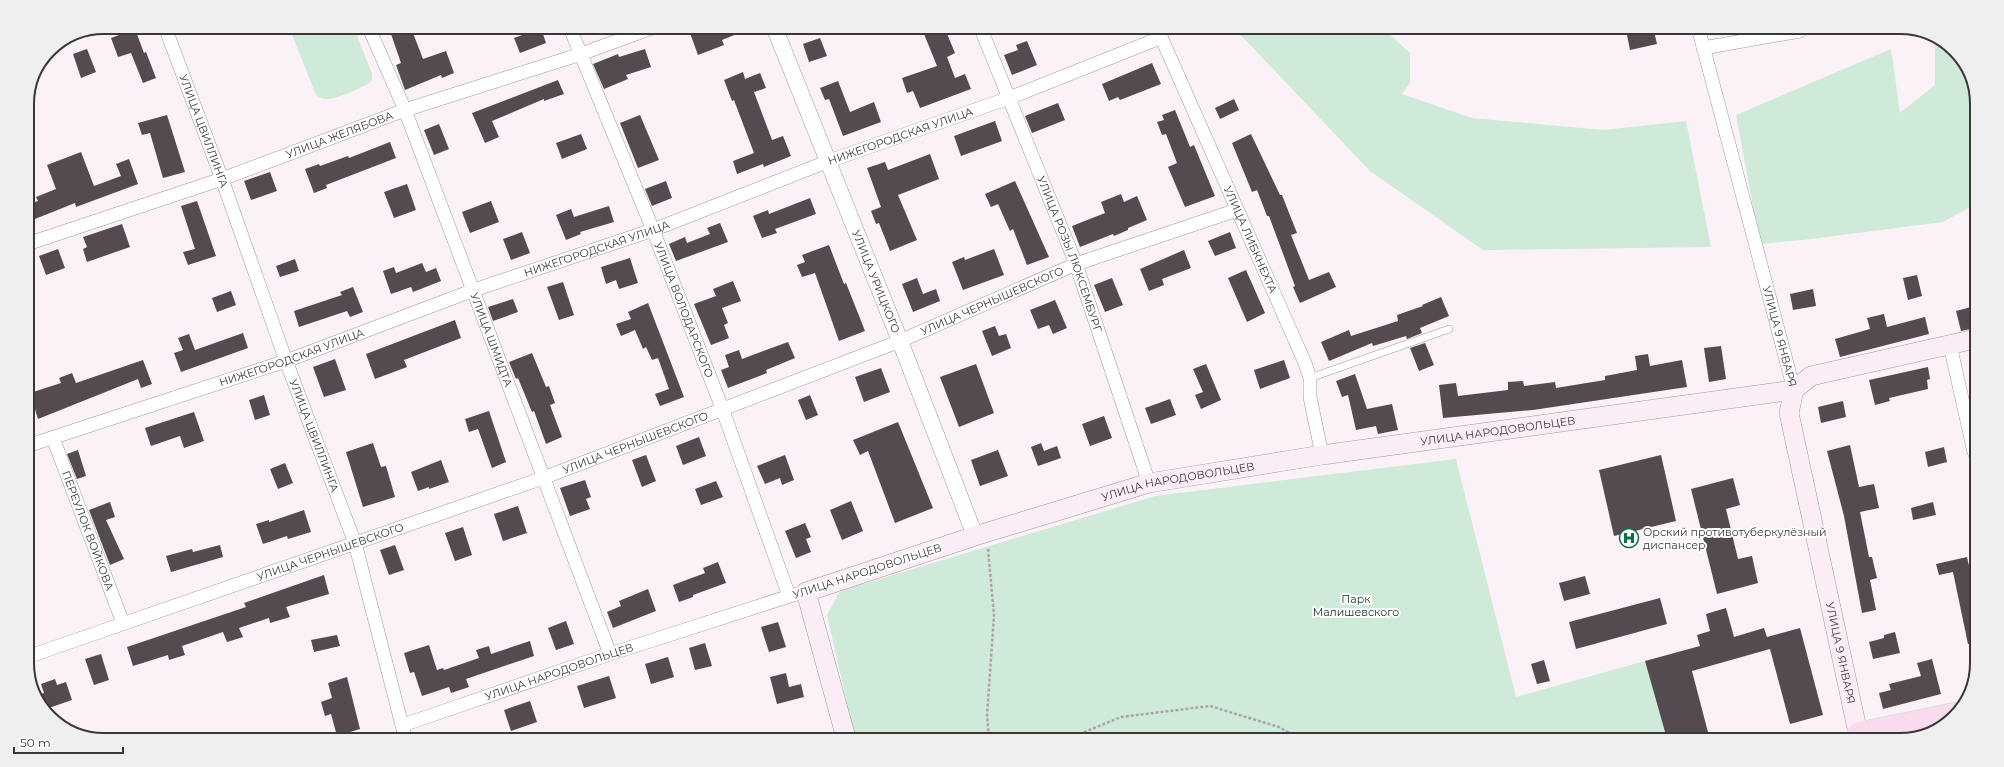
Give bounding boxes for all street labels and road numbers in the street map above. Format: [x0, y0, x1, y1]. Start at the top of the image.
street label: УЛИЦА ЦВИЛЛИНГА [176, 72, 232, 190]
street label: НИЖЕГОРОДСКАЯ УЛИЦА [826, 104, 976, 168]
street label: УЛИЦА ЖЕЛЯБОВА [284, 108, 396, 161]
street label: УЛИЦА РОЗЫ ЛЮКСЕМБУРГ [1034, 174, 1105, 335]
street label: УЛИЦА ЛИБКНЕХТА [1221, 184, 1281, 296]
street label: НИЖЕГОРОДСКАЯ УЛИЦА [522, 217, 672, 280]
street label: УЛИЦА УРИЦКОГО [849, 228, 903, 335]
street label: УЛИЦА ВОЛОДАРСКОГО [651, 240, 717, 380]
street label: УЛИЦА ЧЕРНЫШЕВСКОГО [918, 263, 1066, 338]
street label: УЛИЦА 9 ЯНВАРЯ [1760, 285, 1800, 388]
street label: УЛИЦА ШМИДТА [467, 291, 516, 389]
street label: НИЖЕГОРОДСКАЯ УЛИЦА [217, 325, 367, 389]
street label: УЛИЦА ЦВИЛЛИНГА [286, 377, 342, 495]
street label: УЛИЦА ЧЕРНЫШЕВСКОГО [561, 408, 710, 477]
street label: УЛИЦА НАРОДОВОЛЬЦЕВ [1420, 413, 1576, 448]
street label: УЛИЦА НАРОДОВОЛЬЦЕВ [1100, 459, 1255, 504]
street label: ПЕРЕУЛОК ВОЙКОВА [59, 469, 117, 593]
street label: УЛИЦА ЧЕРНЫШЕВСКОГО [255, 520, 406, 584]
street label: УЛИЦА НАРОДОВОЛЬЦЕВ [791, 540, 943, 602]
street label: УЛИЦА 9 ЯНВАРЯ [1823, 601, 1859, 705]
street label: УЛИЦА НАРОДОВОЛЬЦЕВ [483, 640, 635, 703]

